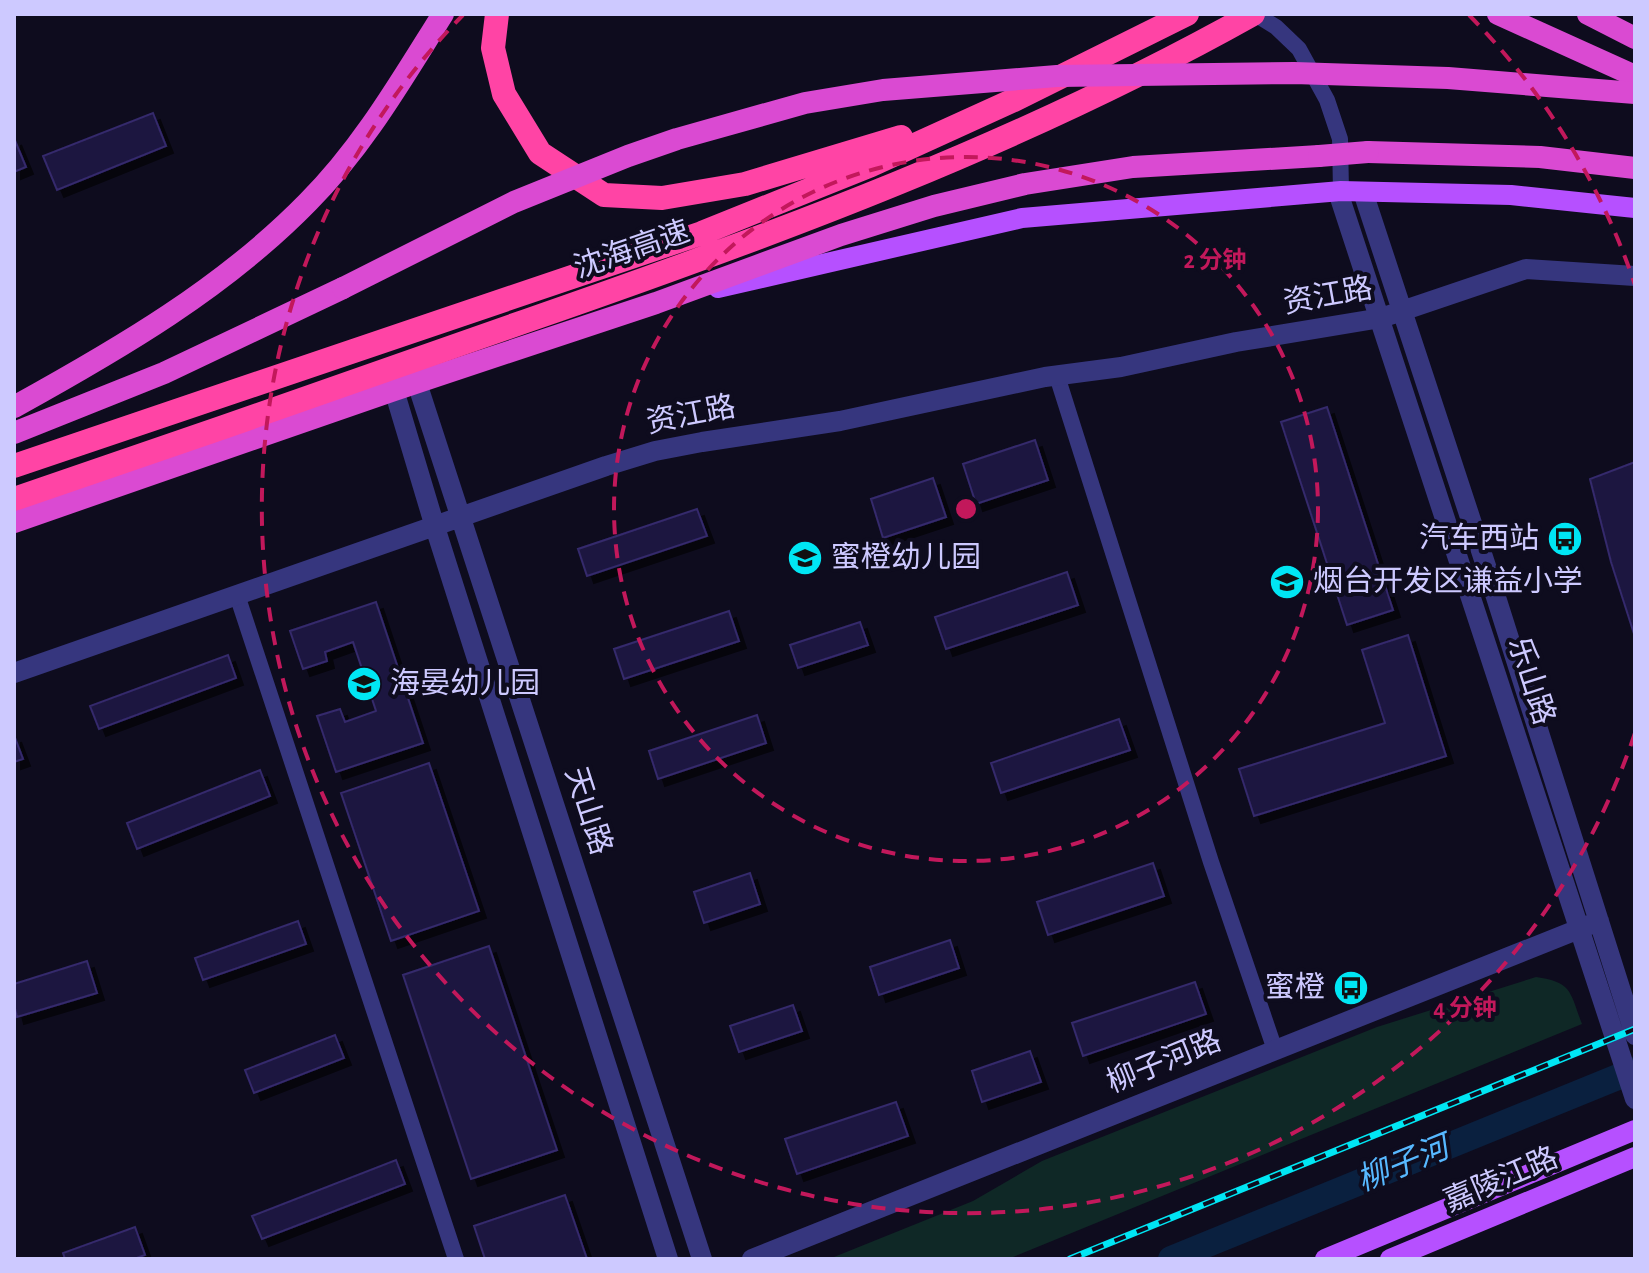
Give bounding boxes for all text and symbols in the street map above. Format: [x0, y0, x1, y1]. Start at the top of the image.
street label: 沈海高速 [570, 214, 694, 284]
text: 2 分钟 [1184, 247, 1246, 273]
street label: 资江路 [1281, 271, 1375, 319]
street label: 资江路 [644, 390, 738, 438]
centre of rings [952, 495, 980, 523]
bus stop icon: 汽车西站 [1546, 520, 1584, 558]
place label: 汽车西站 [1419, 522, 1539, 554]
school or university icon: 蜜橙幼儿园 [786, 539, 824, 577]
place label: 蜜橙幼儿园 [831, 541, 981, 573]
school or university icon: 烟台开发区谦益小学 [1268, 563, 1306, 601]
place label: 烟台开发区谦益小学 [1313, 565, 1583, 597]
street label: 乐山路 [1503, 633, 1561, 728]
school or university icon: 海晏幼儿园 [345, 665, 383, 703]
place label: 海晏幼儿园 [390, 667, 540, 699]
street label: 天山路 [560, 763, 618, 858]
bus stop icon: 蜜橙 [1332, 969, 1370, 1007]
place label: 蜜橙 [1265, 971, 1325, 1003]
text: 4 分钟 [1433, 995, 1497, 1021]
street label: 柳子河路 [1102, 1024, 1225, 1098]
water label: 柳子河 [1352, 1128, 1459, 1197]
street label: 嘉陵江路 [1439, 1141, 1562, 1217]

